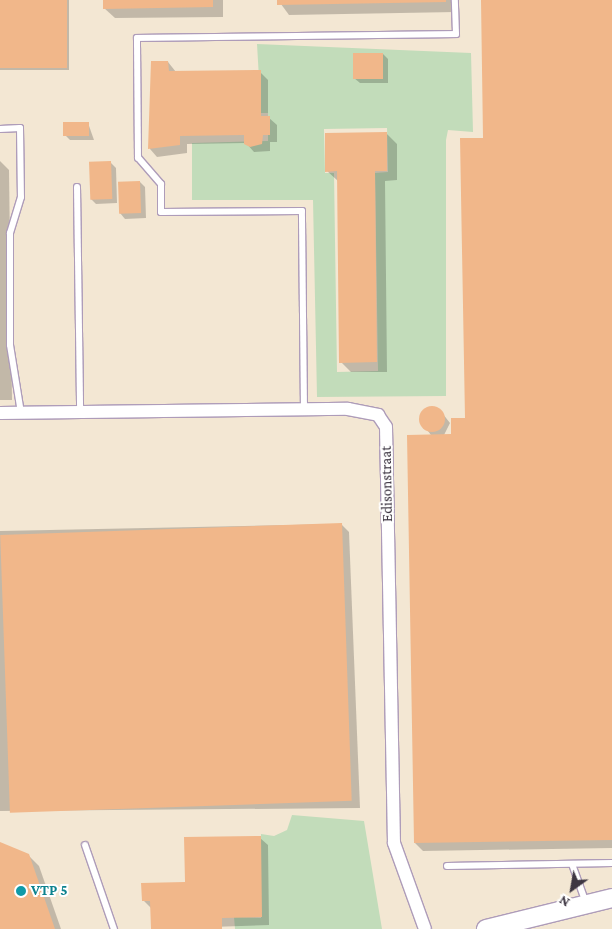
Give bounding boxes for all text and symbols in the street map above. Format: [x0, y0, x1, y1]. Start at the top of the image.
street label: Edisonstraat [377, 446, 397, 522]
north arrow [547, 864, 597, 914]
place label: VTP 5 [31, 882, 68, 900]
marker: VTP 5 [15, 885, 27, 897]
text: N [556, 892, 572, 911]

